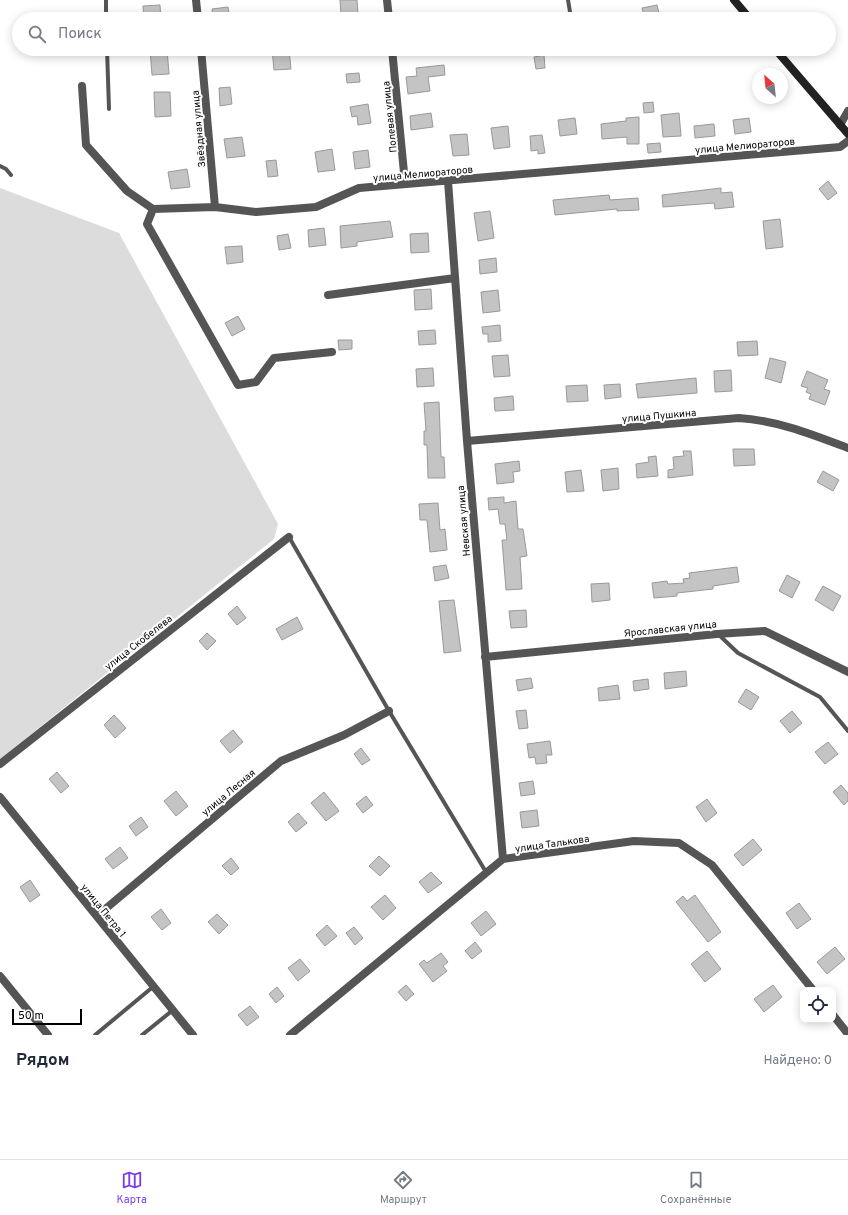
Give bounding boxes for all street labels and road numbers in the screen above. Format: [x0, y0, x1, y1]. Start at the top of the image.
street label: Полевая улица [380, 80, 401, 153]
street label: Звёздная улица [190, 90, 209, 168]
street label: улица Мелиораторов [694, 136, 796, 157]
street label: улица Мелиораторов [372, 164, 474, 185]
street label: улица Пушкина [621, 407, 697, 426]
street label: Невская улица [455, 485, 474, 557]
street label: улица Скобелева [102, 613, 175, 674]
street label: Ярославская улица [623, 618, 717, 641]
street label: улица Лесная [199, 767, 259, 819]
street label: улица Талькова [514, 833, 590, 856]
street label: улица Петра 1 [77, 882, 128, 940]

